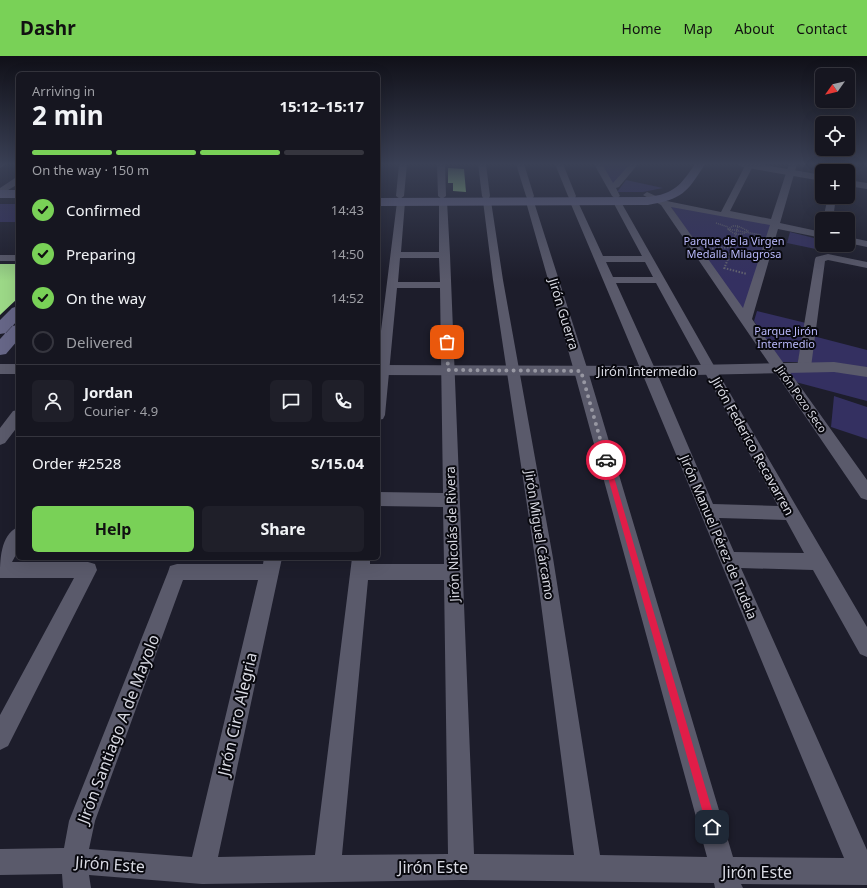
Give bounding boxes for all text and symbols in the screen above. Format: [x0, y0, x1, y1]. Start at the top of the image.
text: Dashr [20, 15, 76, 41]
text: Home [622, 19, 661, 38]
text: Map [683, 19, 713, 38]
text: About [735, 19, 774, 38]
text: Contact [796, 19, 847, 38]
north arrow [815, 68, 855, 108]
map controls [815, 68, 855, 252]
text: Arriving in [32, 82, 95, 100]
text: 15:12–15:17 [279, 96, 364, 116]
text: 2 min [32, 97, 104, 133]
button: locate [815, 116, 855, 156]
text: On the way · 150 m [32, 161, 149, 179]
button: + [815, 164, 855, 204]
icon: check [32, 199, 54, 221]
text: Confirmed [66, 200, 141, 220]
text: 14:43 [331, 201, 364, 219]
button: − [815, 212, 855, 252]
park label: Parque de la Virgen Medalla Milagrosa [683, 233, 785, 261]
icon: check [32, 243, 54, 265]
text: Preparing [66, 244, 136, 264]
text: 14:50 [331, 245, 364, 263]
street label: Jirón Guerra [544, 274, 583, 352]
icon: check [32, 287, 54, 309]
text: On the way [66, 288, 146, 308]
text: 14:52 [331, 289, 364, 307]
park label: Parque Jirón Intermedio [754, 323, 818, 351]
pin [430, 325, 464, 359]
icon: bag [436, 331, 458, 353]
text: Delivered [66, 332, 133, 352]
street label: Jirón Intermedio [595, 362, 697, 380]
street label: Jirón Pozo Seco [773, 362, 831, 436]
street label: Jirón Federico Recavarren [706, 372, 799, 518]
button: person [32, 380, 74, 422]
button: chat [270, 380, 312, 422]
button: phone [322, 380, 364, 422]
text: Jordan [84, 382, 133, 402]
text: Courier · 4.9 [84, 402, 158, 420]
courier [586, 440, 626, 480]
icon: car [595, 449, 617, 471]
street label: Jirón Manuel Pérez de Tudela [675, 450, 762, 622]
text: Order #2528 [32, 453, 121, 473]
text: S/15.04 [311, 453, 364, 473]
street label: Jirón Nicolás de Rivera [441, 466, 463, 604]
street label: Jirón Miguel Cárcamo [521, 467, 559, 601]
button: Help [32, 506, 194, 552]
button: Share [202, 506, 364, 552]
street label: Jirón Santiago A de Mayolo [71, 631, 164, 829]
street label: Jirón Ciro Alegria [212, 650, 262, 780]
pin [695, 810, 729, 844]
icon: home [701, 816, 723, 838]
street label: Jirón Este [72, 850, 146, 877]
street label: Jirón Este [396, 856, 468, 878]
street label: Jirón Este [720, 861, 792, 883]

